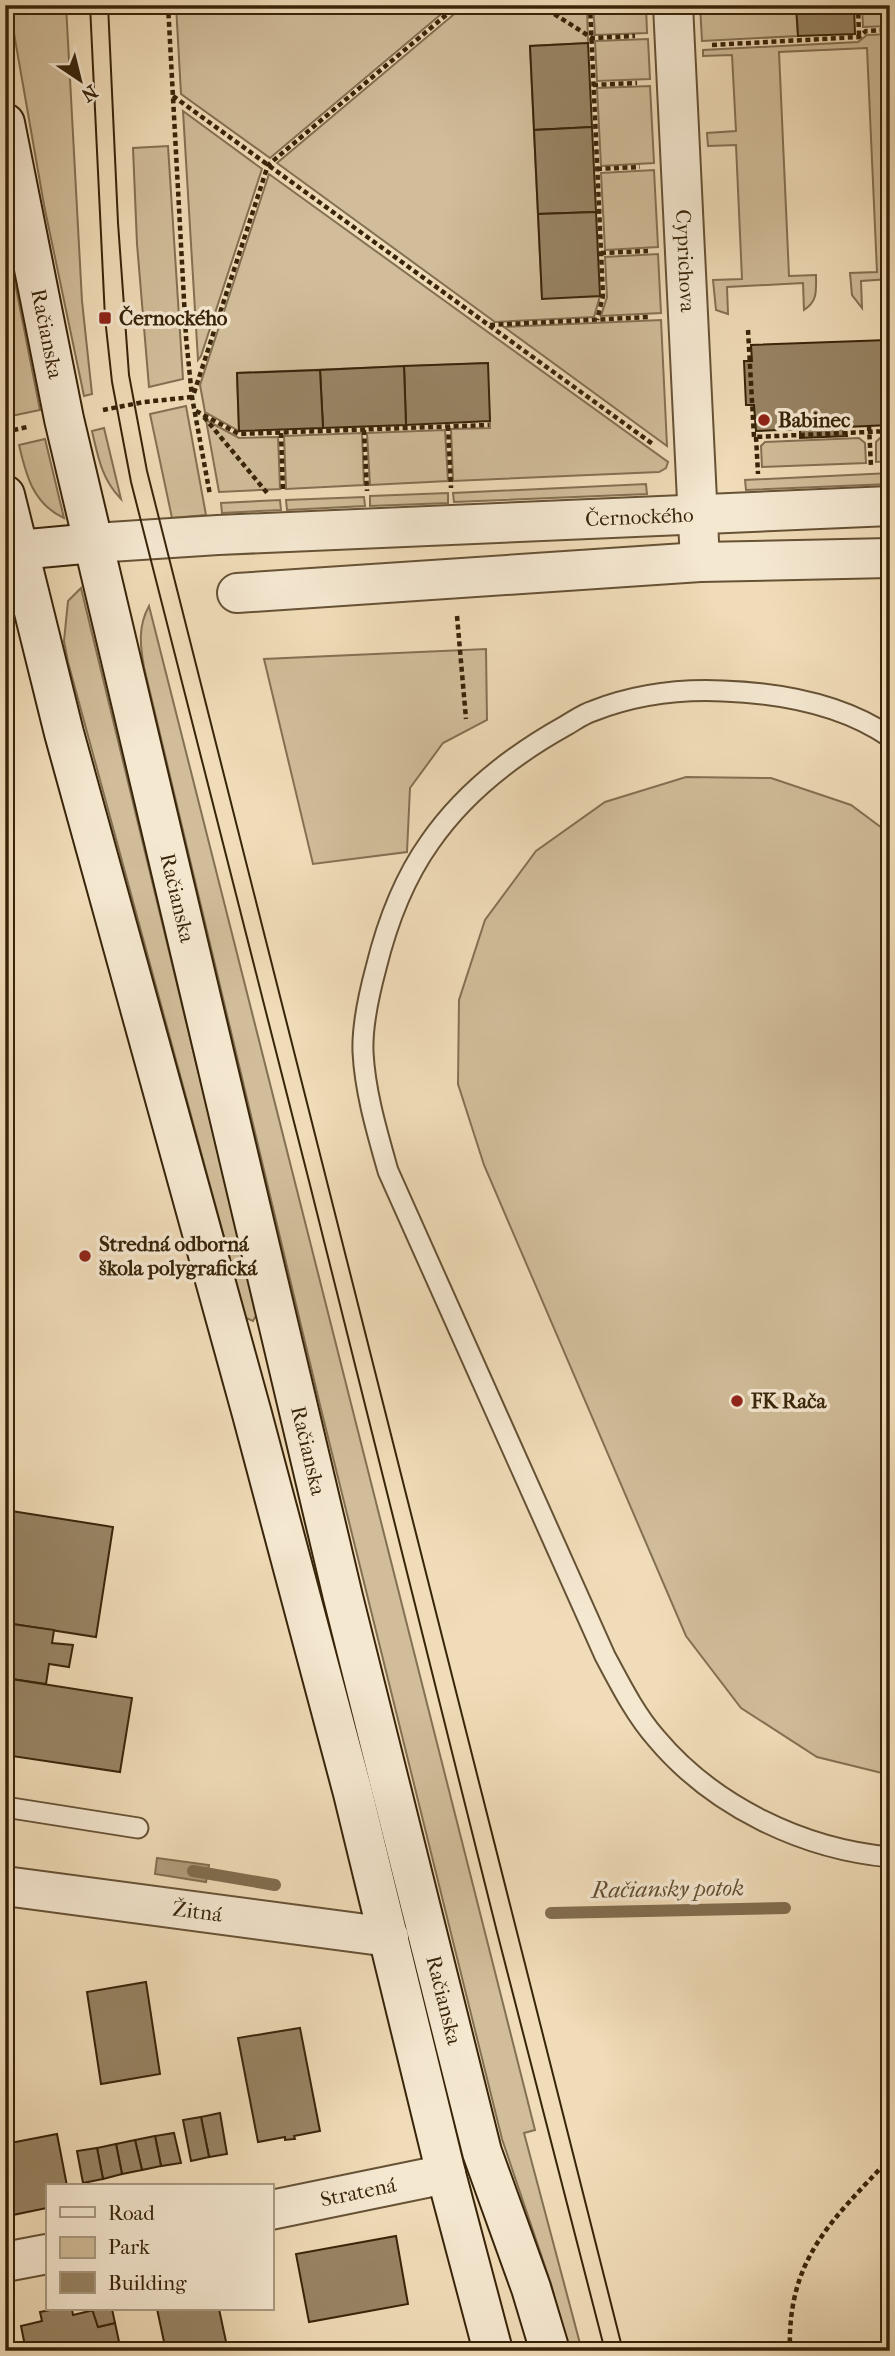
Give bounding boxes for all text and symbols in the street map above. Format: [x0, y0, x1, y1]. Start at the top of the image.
north arrow [46, 46, 116, 116]
text: N [76, 80, 101, 107]
street label: Cyprichova [671, 209, 700, 313]
street label: Račianska [26, 287, 68, 381]
place label: Černockého [119, 305, 228, 330]
marker: Černockého [97, 310, 113, 326]
place label: Babinec [778, 408, 850, 432]
marker: Babinec [756, 412, 772, 428]
street label: Černockého [585, 502, 694, 531]
street label: Račianska [155, 851, 200, 945]
place label: Stredná odborná škola polygrafická [99, 1232, 258, 1280]
marker: Stredná odborná škola polygrafická [77, 1248, 93, 1264]
place label: FK Rača [750, 1389, 828, 1413]
marker: FK Rača [729, 1393, 745, 1409]
street label: Račianska [286, 1404, 331, 1498]
water label: Račiansky potok [589, 1874, 745, 1904]
street label: Žitná [171, 1896, 224, 1927]
street label: Račianska [421, 1953, 467, 2047]
street label: Stratená [318, 2173, 398, 2212]
legend [46, 2184, 273, 2310]
text: Road [108, 2201, 155, 2225]
text: Park [108, 2235, 150, 2259]
text: Building [108, 2271, 187, 2295]

